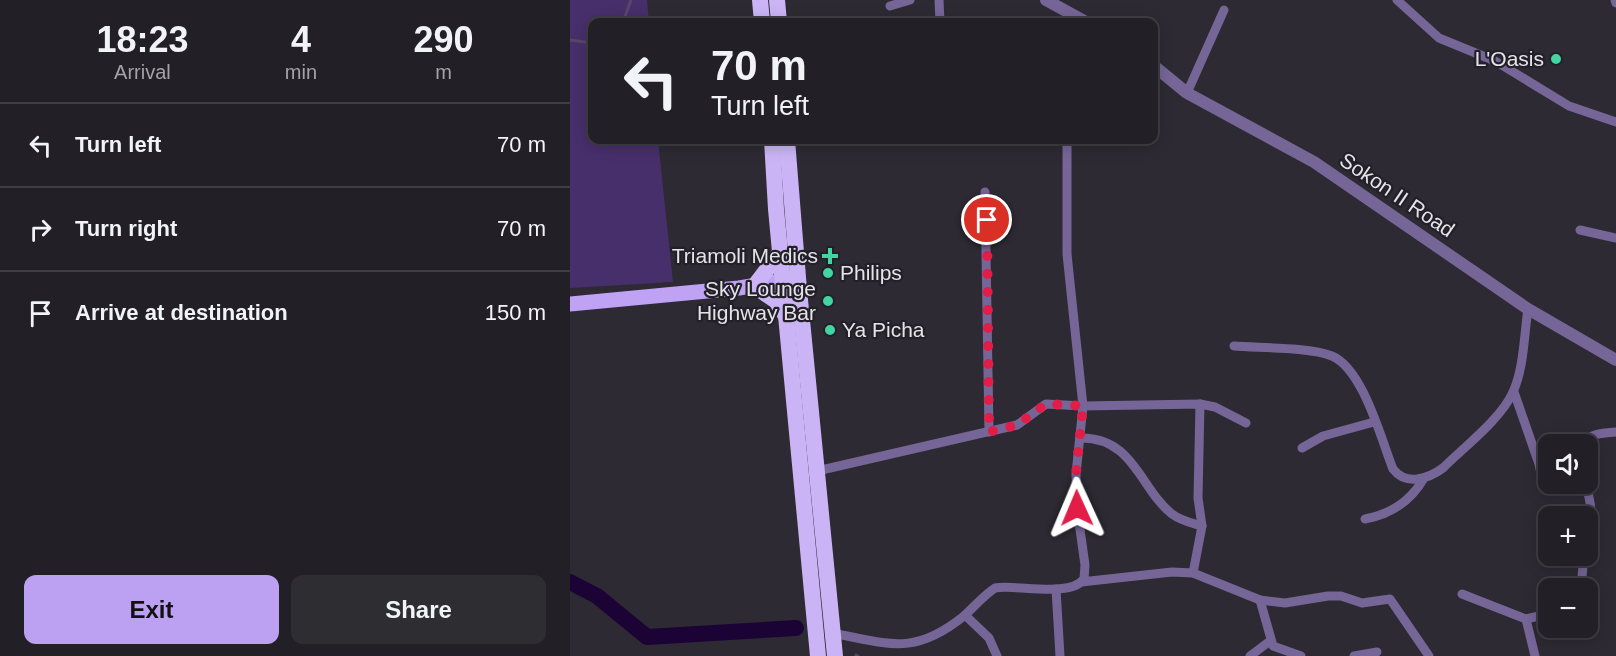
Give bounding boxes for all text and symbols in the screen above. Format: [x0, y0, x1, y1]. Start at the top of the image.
text: 18:23 [96, 19, 188, 60]
text: 4 [291, 19, 311, 60]
text: 290 [413, 19, 474, 60]
icon: left [612, 42, 690, 120]
text: 70 m [711, 42, 807, 89]
place label: L'Oasis [1475, 47, 1544, 70]
marker: L'Oasis [1549, 52, 1563, 66]
text: Arrival [114, 61, 171, 83]
text: min [285, 61, 317, 83]
text: m [435, 61, 452, 83]
text: Turn left [711, 91, 809, 121]
icon: left [24, 129, 57, 162]
text: Turn left [75, 132, 161, 157]
text: 70 m [497, 132, 546, 157]
street label: Sokon II Road [1336, 148, 1459, 241]
pin [961, 194, 1012, 245]
icon: arrive [970, 203, 1003, 236]
icon: right [24, 213, 57, 246]
text: Turn right [75, 216, 177, 241]
text: 70 m [497, 216, 546, 241]
place label: Triamoli Medics [672, 244, 818, 267]
marker: Triamoli Medics [823, 249, 837, 263]
place label: Philips [840, 261, 902, 284]
marker: Philips [821, 266, 835, 280]
place label: Sky Lounge Highway Bar [697, 277, 816, 324]
marker: Sky Lounge Highway Bar [821, 294, 835, 308]
icon: arrive [24, 297, 57, 330]
text: Arrive at destination [75, 300, 288, 325]
text: 150 m [485, 300, 546, 325]
place label: Ya Picha [842, 318, 925, 341]
marker: Ya Picha [823, 323, 837, 337]
map controls [1538, 434, 1598, 638]
button: sound [1538, 434, 1598, 494]
position arrow [1045, 476, 1109, 540]
button: + [1538, 506, 1598, 566]
button: Exit [24, 575, 279, 644]
button: Share [291, 575, 546, 644]
button: − [1538, 578, 1598, 638]

